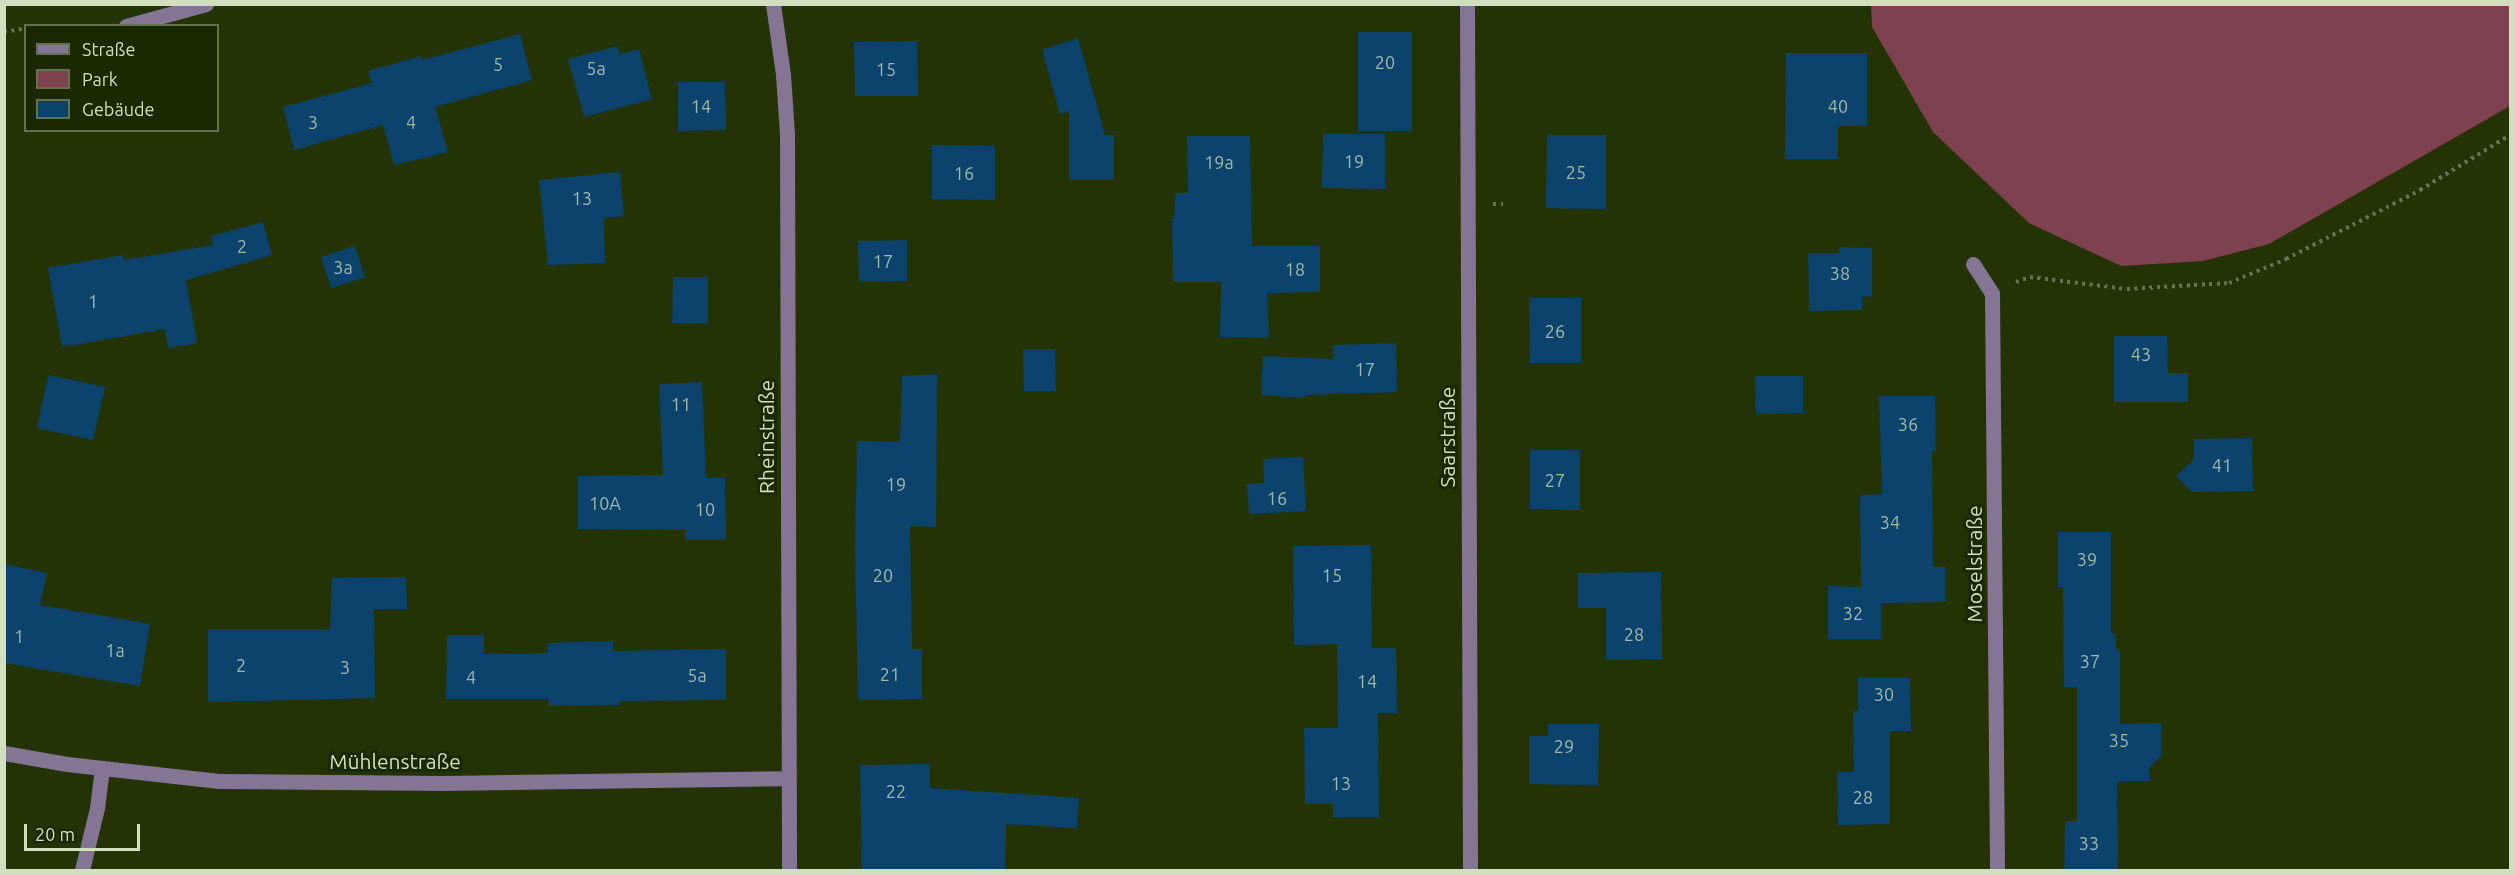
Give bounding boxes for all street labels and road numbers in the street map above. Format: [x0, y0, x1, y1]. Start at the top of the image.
street label: Rheinstraße [753, 380, 779, 494]
street label: Saarstraße [1434, 387, 1460, 487]
street label: Moselstraße [1961, 505, 1987, 623]
street label: Mühlenstraße [329, 748, 461, 774]

